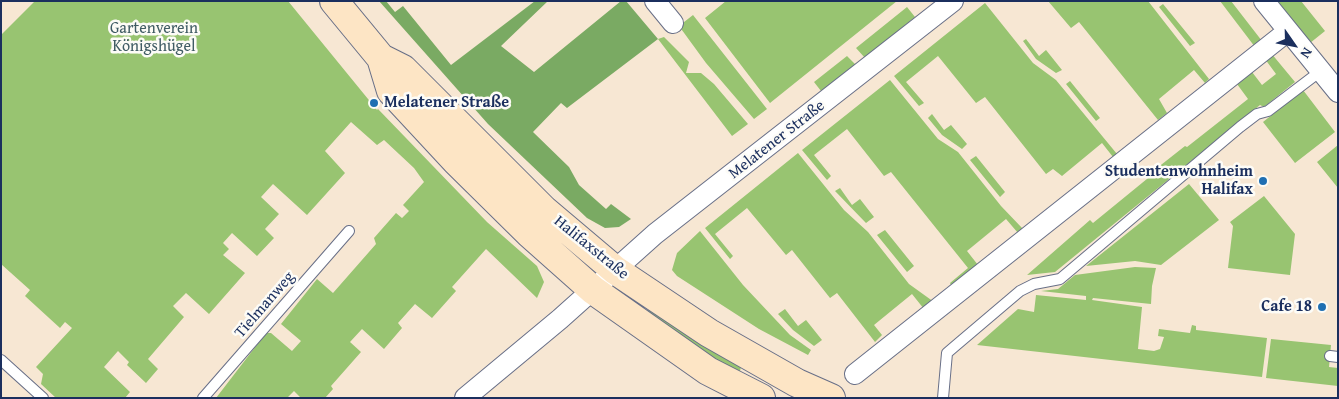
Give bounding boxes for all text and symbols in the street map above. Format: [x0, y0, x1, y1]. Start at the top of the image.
park label: Gartenverein Königshügel [110, 19, 198, 57]
north arrow [1269, 20, 1319, 70]
text: N [1296, 44, 1318, 63]
place label: Melatener Straße [384, 93, 509, 113]
street label: Melatener Straße [725, 96, 829, 184]
marker: Melatener Straße [368, 97, 380, 109]
place label: Studentenwohnheim Halifax [1105, 162, 1253, 200]
marker: Studentenwohnheim Halifax [1257, 175, 1269, 187]
street label: Halifaxstraße [550, 212, 632, 284]
street label: Tielmanweg [231, 268, 299, 342]
place label: Cafe 18 [1261, 297, 1312, 317]
marker: Cafe 18 [1316, 301, 1328, 313]

